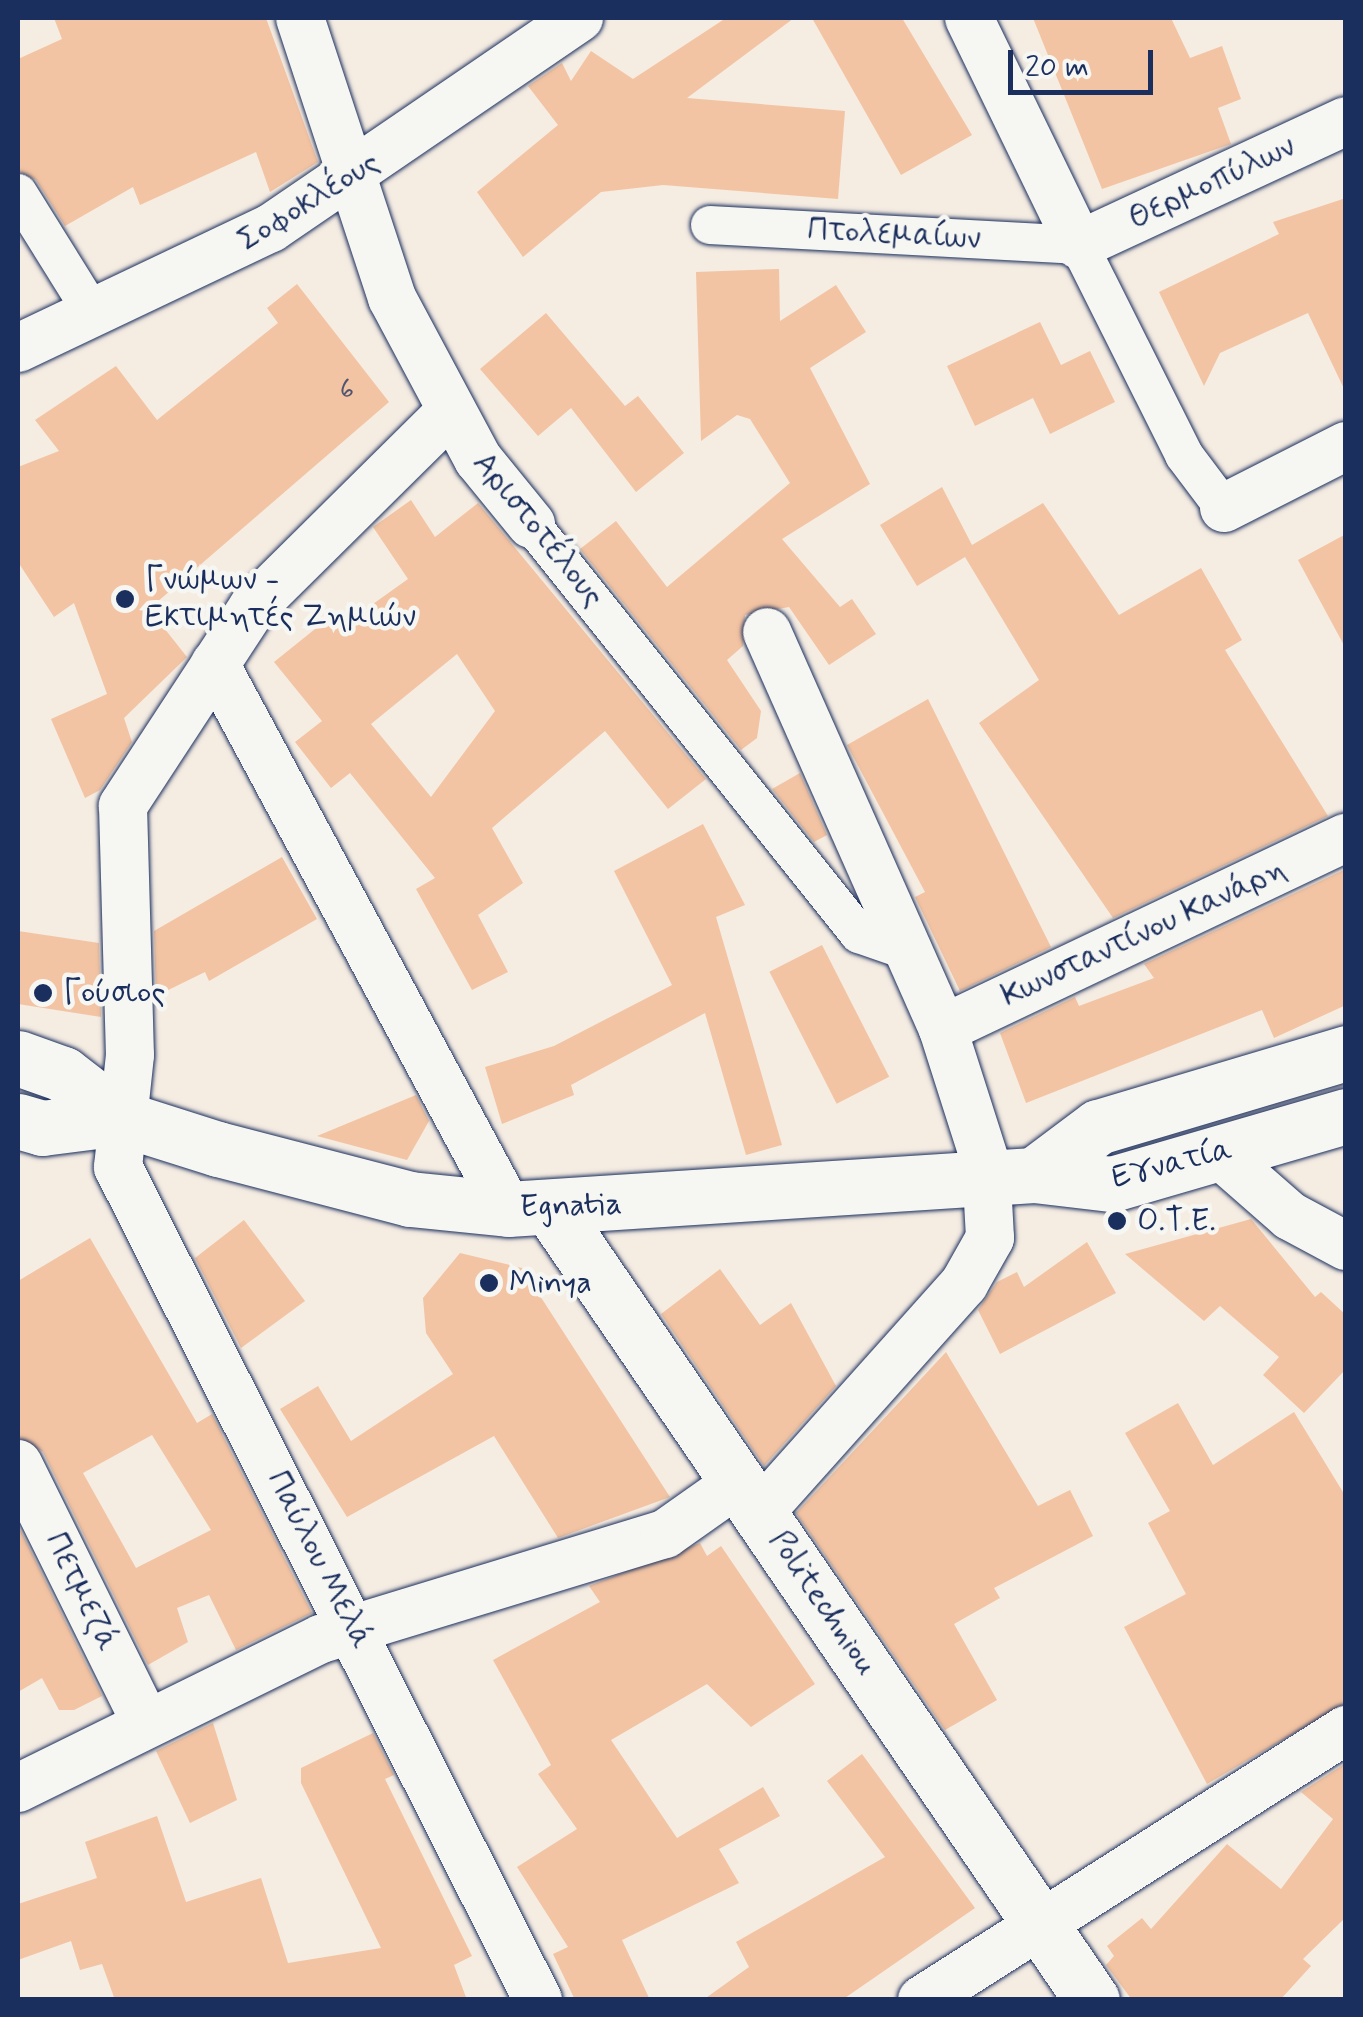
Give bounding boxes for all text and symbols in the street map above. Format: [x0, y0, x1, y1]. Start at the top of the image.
scale bar [1013, 30, 1158, 92]
text: 20 m [1025, 48, 1089, 87]
street label: Θερμοπύλων [1122, 128, 1302, 238]
street label: Σοφοκλέους [231, 144, 387, 260]
street label: Πτολεμαίων [806, 211, 982, 259]
house number: 6 [340, 374, 354, 408]
street label: Αριστοτέλους [464, 445, 612, 615]
place label: Γνώμων - Εκτιμητές Ζημιών [145, 562, 416, 637]
marker: Γνώμων - Εκτιμητές Ζημιών [114, 588, 136, 610]
street label: Κωνσταντίνου Κανάρη [995, 850, 1293, 1016]
place label: Γούσιος [63, 974, 165, 1012]
marker: Γούσιος [32, 982, 54, 1004]
street label: Εγνατία [1108, 1130, 1236, 1198]
street label: Egnatia [519, 1185, 623, 1227]
place label: O.T.E. [1137, 1202, 1216, 1240]
marker: O.T.E. [1106, 1210, 1128, 1232]
place label: Minya [509, 1264, 592, 1302]
marker: Minya [478, 1272, 500, 1294]
street label: Παύλου Μελά [258, 1465, 380, 1655]
street label: Politechniou [760, 1523, 886, 1683]
street label: Πετμεζά [36, 1526, 126, 1658]

